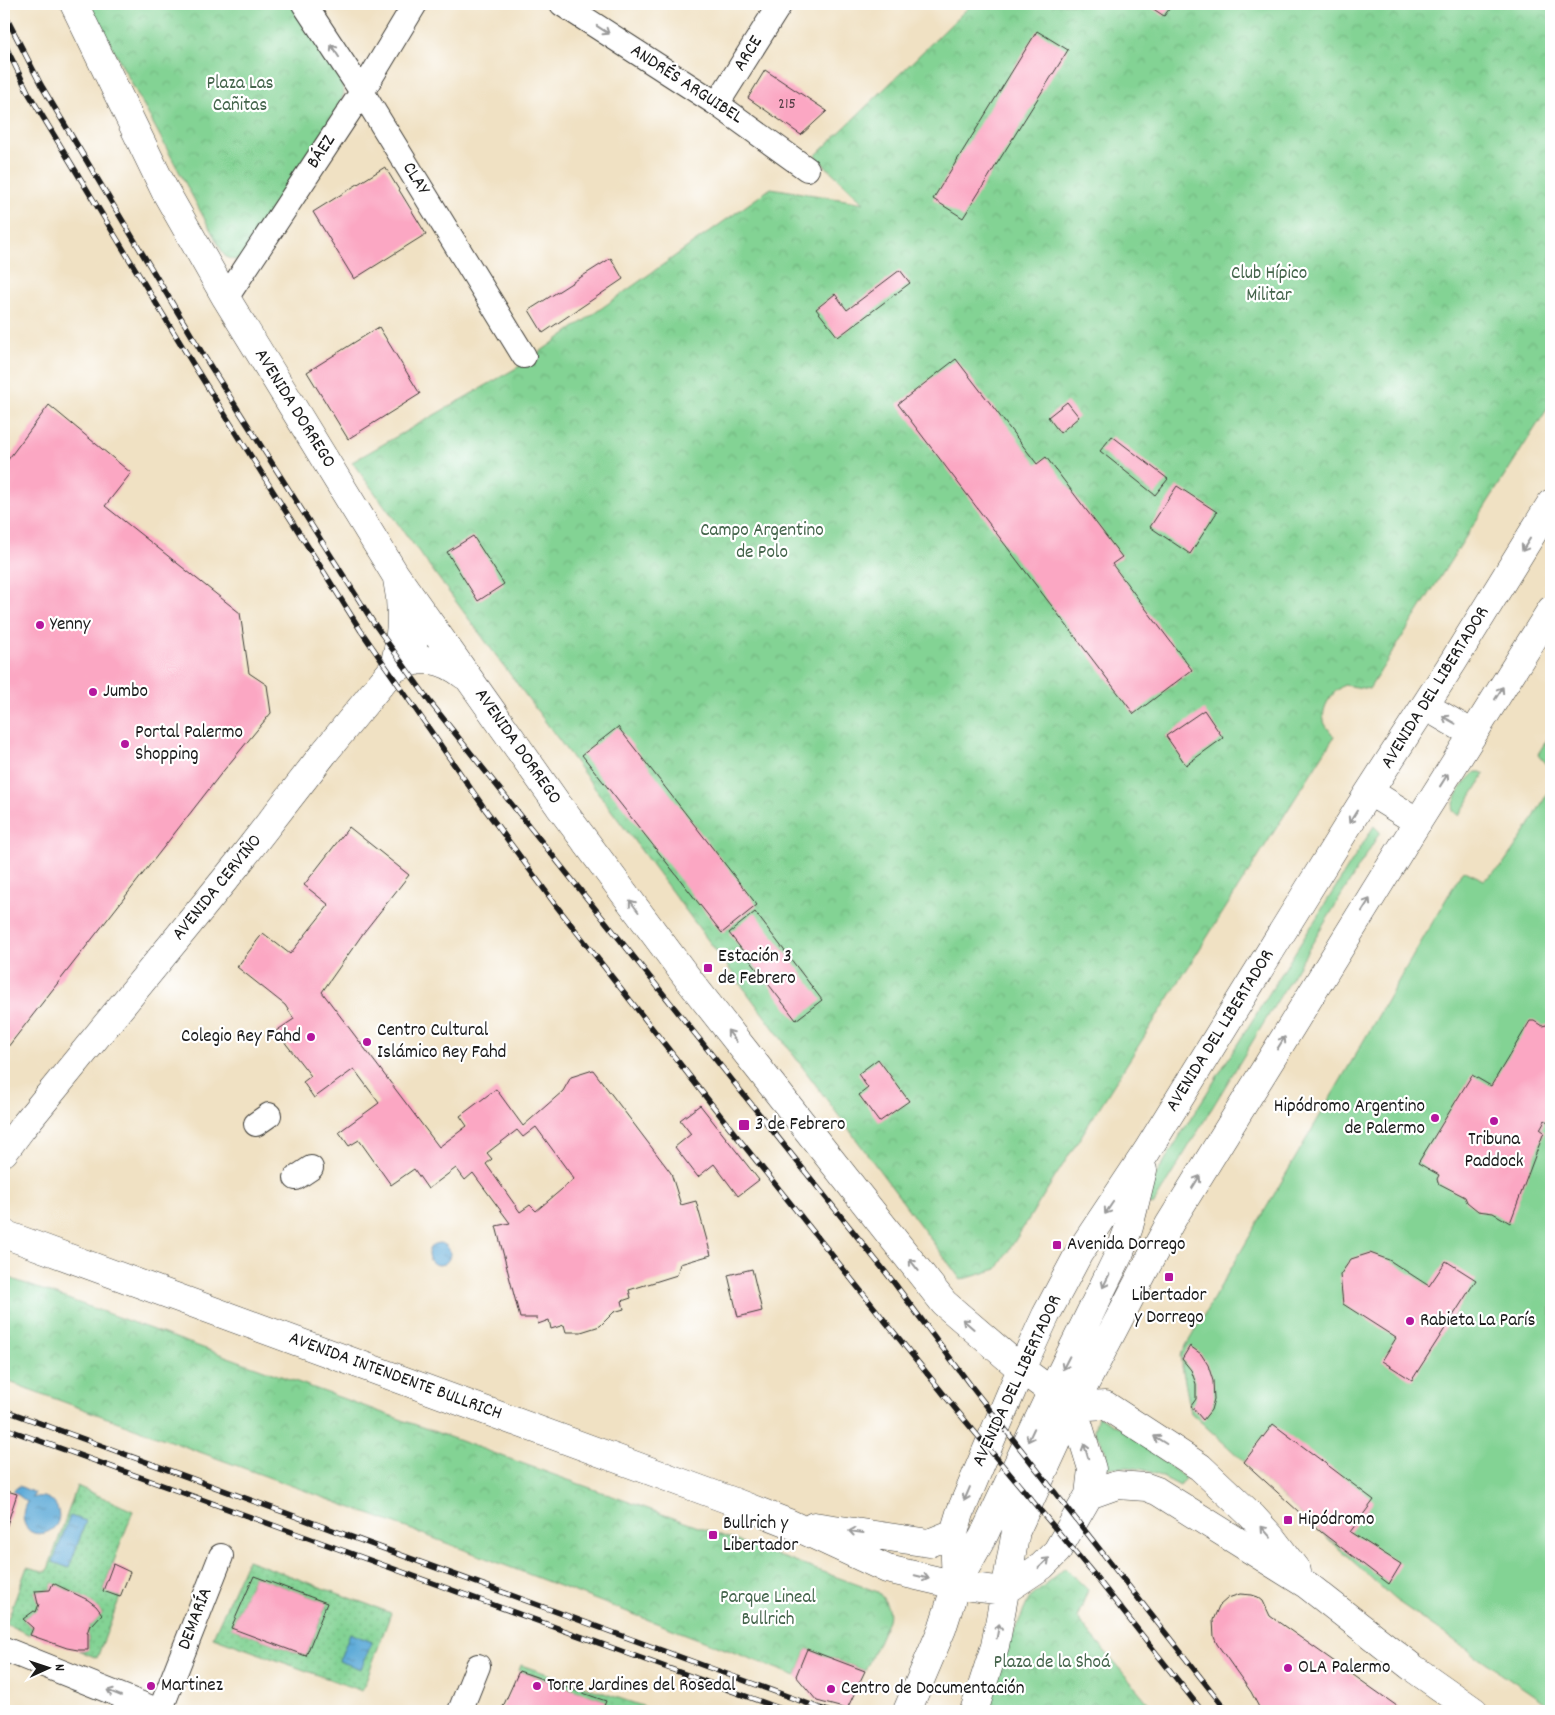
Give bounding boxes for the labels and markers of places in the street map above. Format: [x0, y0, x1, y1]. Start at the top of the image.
place label: Yenny [50, 612, 91, 639]
marker: Yenny [34, 619, 46, 631]
place label: Jumbo [103, 679, 148, 706]
marker: Jumbo [87, 686, 99, 698]
place label: Portal Palermo Shopping [135, 720, 243, 769]
marker: Portal Palermo Shopping [119, 738, 131, 750]
place label: Estación 3 de Febrero [718, 944, 796, 993]
marker: Estación 3 de Febrero [702, 962, 714, 974]
place label: Centro Cultural Islámico Rey Fahd [377, 1018, 507, 1067]
place label: Colegio Rey Fahd [181, 1024, 301, 1051]
marker: Colegio Rey Fahd [305, 1031, 317, 1043]
marker: Centro Cultural Islámico Rey Fahd [361, 1036, 373, 1048]
place label: Hipódromo Argentino de Palermo [1274, 1094, 1425, 1143]
place label: 3 de Febrero [755, 1112, 845, 1139]
marker: Hipódromo Argentino de Palermo [1429, 1112, 1441, 1124]
marker: Tribuna Paddock [1488, 1115, 1500, 1127]
marker: 3 de Febrero [737, 1118, 751, 1132]
place label: Tribuna Paddock [1464, 1127, 1524, 1176]
place label: Avenida Dorrego [1067, 1232, 1186, 1259]
marker: Avenida Dorrego [1051, 1239, 1063, 1251]
marker: Libertador y Dorrego [1163, 1271, 1175, 1283]
place label: Libertador y Dorrego [1131, 1283, 1207, 1332]
place label: Rabieta La París [1420, 1308, 1536, 1335]
marker: Rabieta La París [1404, 1315, 1416, 1327]
place label: Hipódromo [1298, 1507, 1374, 1534]
place label: Bullrich y Libertador [723, 1511, 798, 1560]
marker: Hipódromo [1282, 1514, 1294, 1526]
marker: Bullrich y Libertador [707, 1529, 719, 1541]
place label: OLA Palermo [1298, 1655, 1390, 1682]
marker: OLA Palermo [1282, 1662, 1294, 1674]
place label: Martinez [161, 1673, 223, 1700]
place label: Torre Jardines del Rosedal [547, 1673, 736, 1700]
place label: Centro de Documentación [841, 1676, 1025, 1703]
marker: Martinez [145, 1680, 157, 1692]
marker: Torre Jardines del Rosedal [531, 1680, 543, 1692]
marker: Centro de Documentación [825, 1683, 837, 1695]

